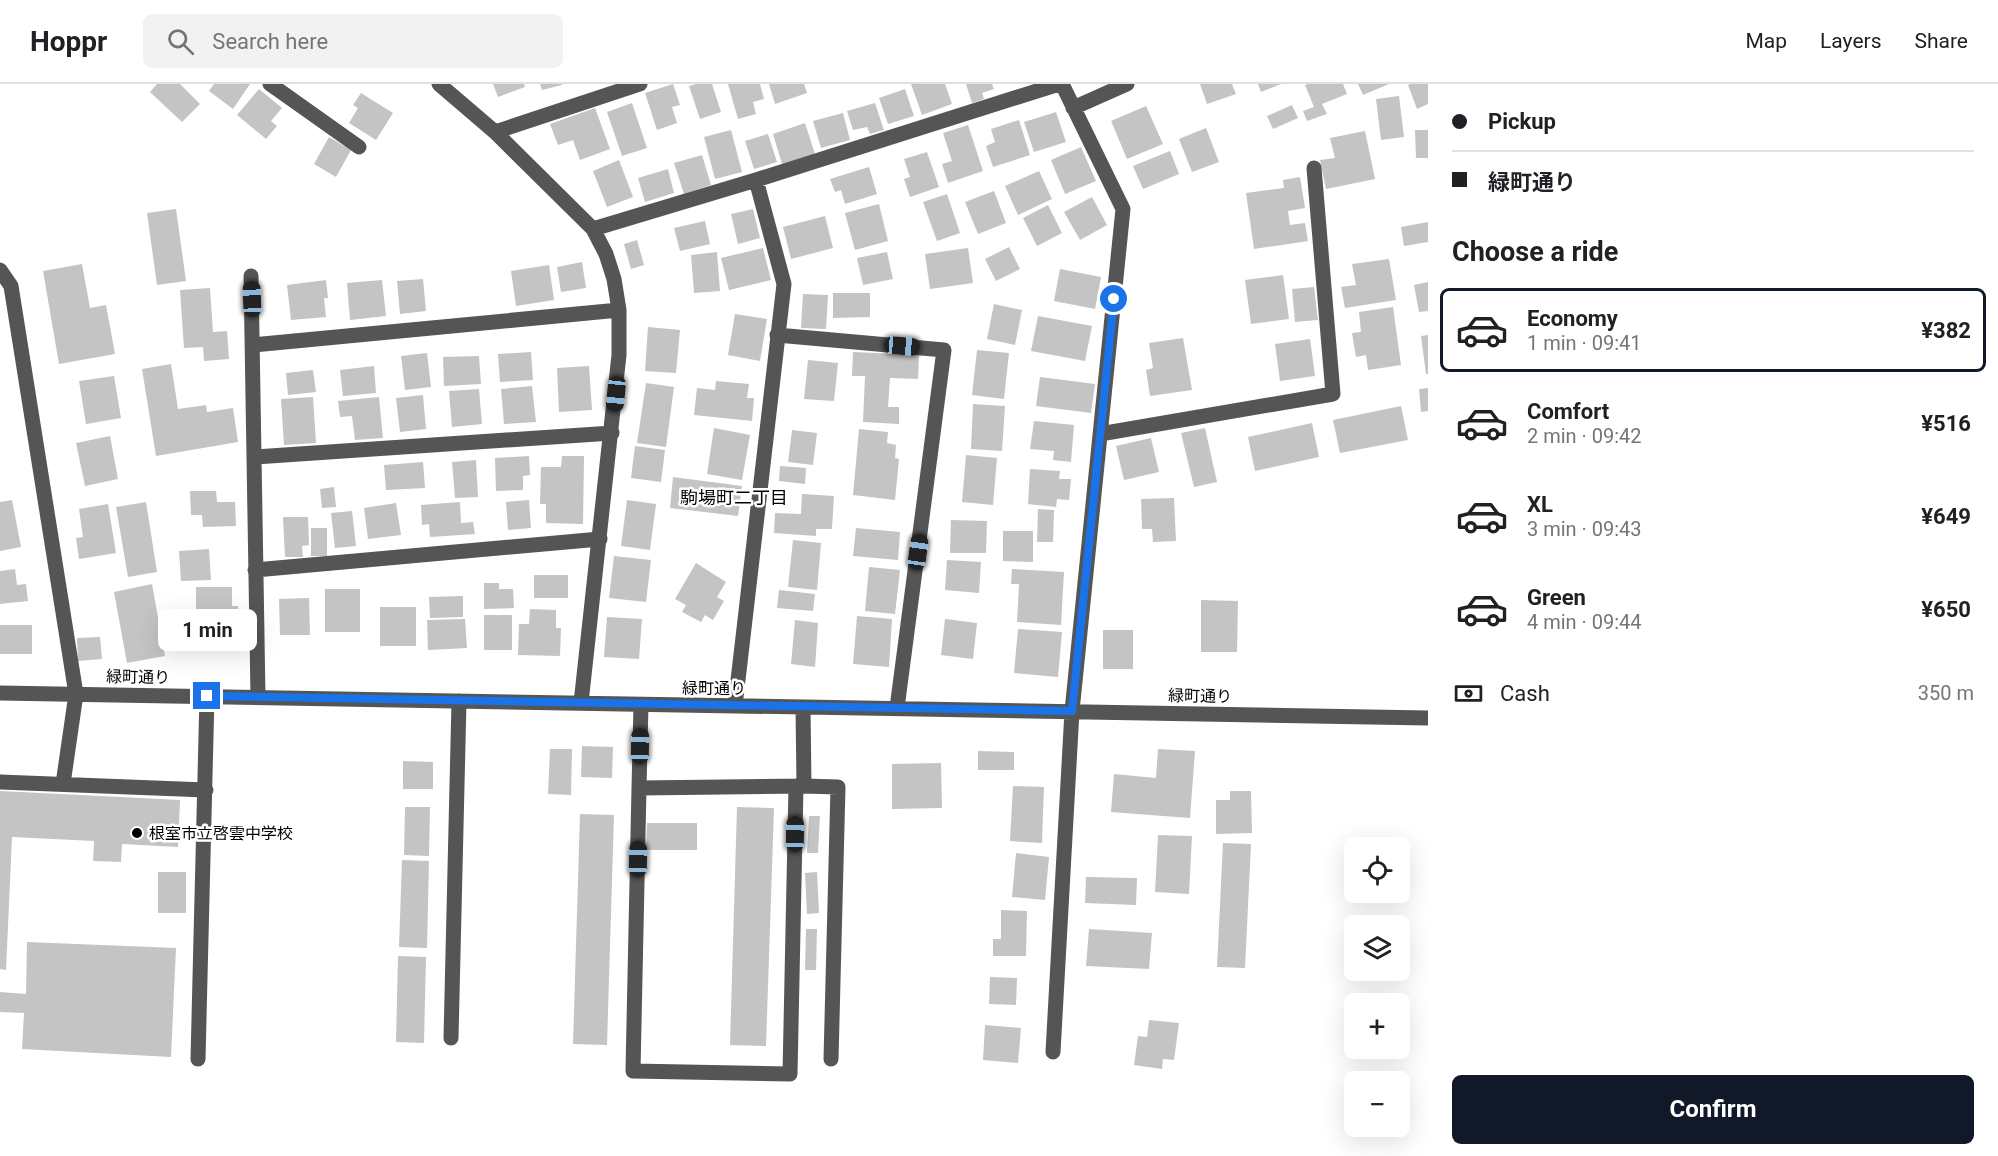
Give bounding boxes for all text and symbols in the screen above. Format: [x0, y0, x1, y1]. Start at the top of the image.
search box [143, 14, 563, 68]
text: Hoppr [30, 25, 107, 58]
icon: search [164, 25, 197, 58]
text: Search here [212, 29, 328, 54]
text: Map [1745, 29, 1787, 53]
text: Layers [1820, 29, 1881, 53]
text: Share [1914, 29, 1968, 53]
text: Pickup [1488, 109, 1556, 134]
text: 緑町通り [1488, 170, 1576, 195]
text: Choose a ride [1452, 236, 1618, 268]
car [242, 281, 262, 317]
route start [1100, 285, 1127, 312]
icon: car [1455, 303, 1509, 357]
text: Economy [1527, 306, 1618, 331]
text: ¥382 [1921, 318, 1971, 343]
text: 1 min · 09:41 [1527, 331, 1642, 355]
car [883, 335, 921, 357]
car [605, 375, 627, 413]
icon: car [1455, 396, 1509, 450]
text: Comfort [1527, 399, 1609, 424]
text: ¥516 [1921, 411, 1971, 436]
text: 2 min · 09:42 [1527, 424, 1642, 448]
district label: 駒場町二丁目 [680, 487, 788, 508]
icon: car [1455, 489, 1509, 543]
text: XL [1527, 492, 1553, 517]
text: ¥649 [1921, 504, 1971, 529]
text: 3 min · 09:43 [1527, 517, 1642, 541]
car [907, 533, 929, 571]
icon: car [1455, 582, 1509, 636]
text: Green [1527, 585, 1586, 610]
text: ¥650 [1921, 597, 1971, 622]
callout: 1 min [158, 609, 256, 651]
text: 4 min · 09:44 [1527, 610, 1642, 634]
text: 1 min [182, 618, 233, 642]
street label: 緑町通り [106, 667, 170, 687]
icon: cash [1452, 677, 1485, 710]
street label: 緑町通り [682, 679, 746, 698]
text: Cash [1500, 681, 1550, 706]
text: 350 m [1918, 681, 1974, 705]
route end [193, 682, 220, 709]
street label: 緑町通り [1168, 686, 1232, 706]
car [631, 728, 649, 764]
car [786, 816, 804, 852]
place label: 根室市立啓雲中学校 [149, 824, 293, 843]
marker: 根室市立啓雲中学校 [130, 826, 144, 840]
map controls [1344, 837, 1410, 1137]
button: locate [1344, 837, 1410, 903]
car [629, 841, 647, 877]
button: layers [1344, 915, 1410, 981]
button: + [1344, 993, 1410, 1059]
button: − [1344, 1071, 1410, 1137]
button: Confirm [1452, 1075, 1974, 1144]

